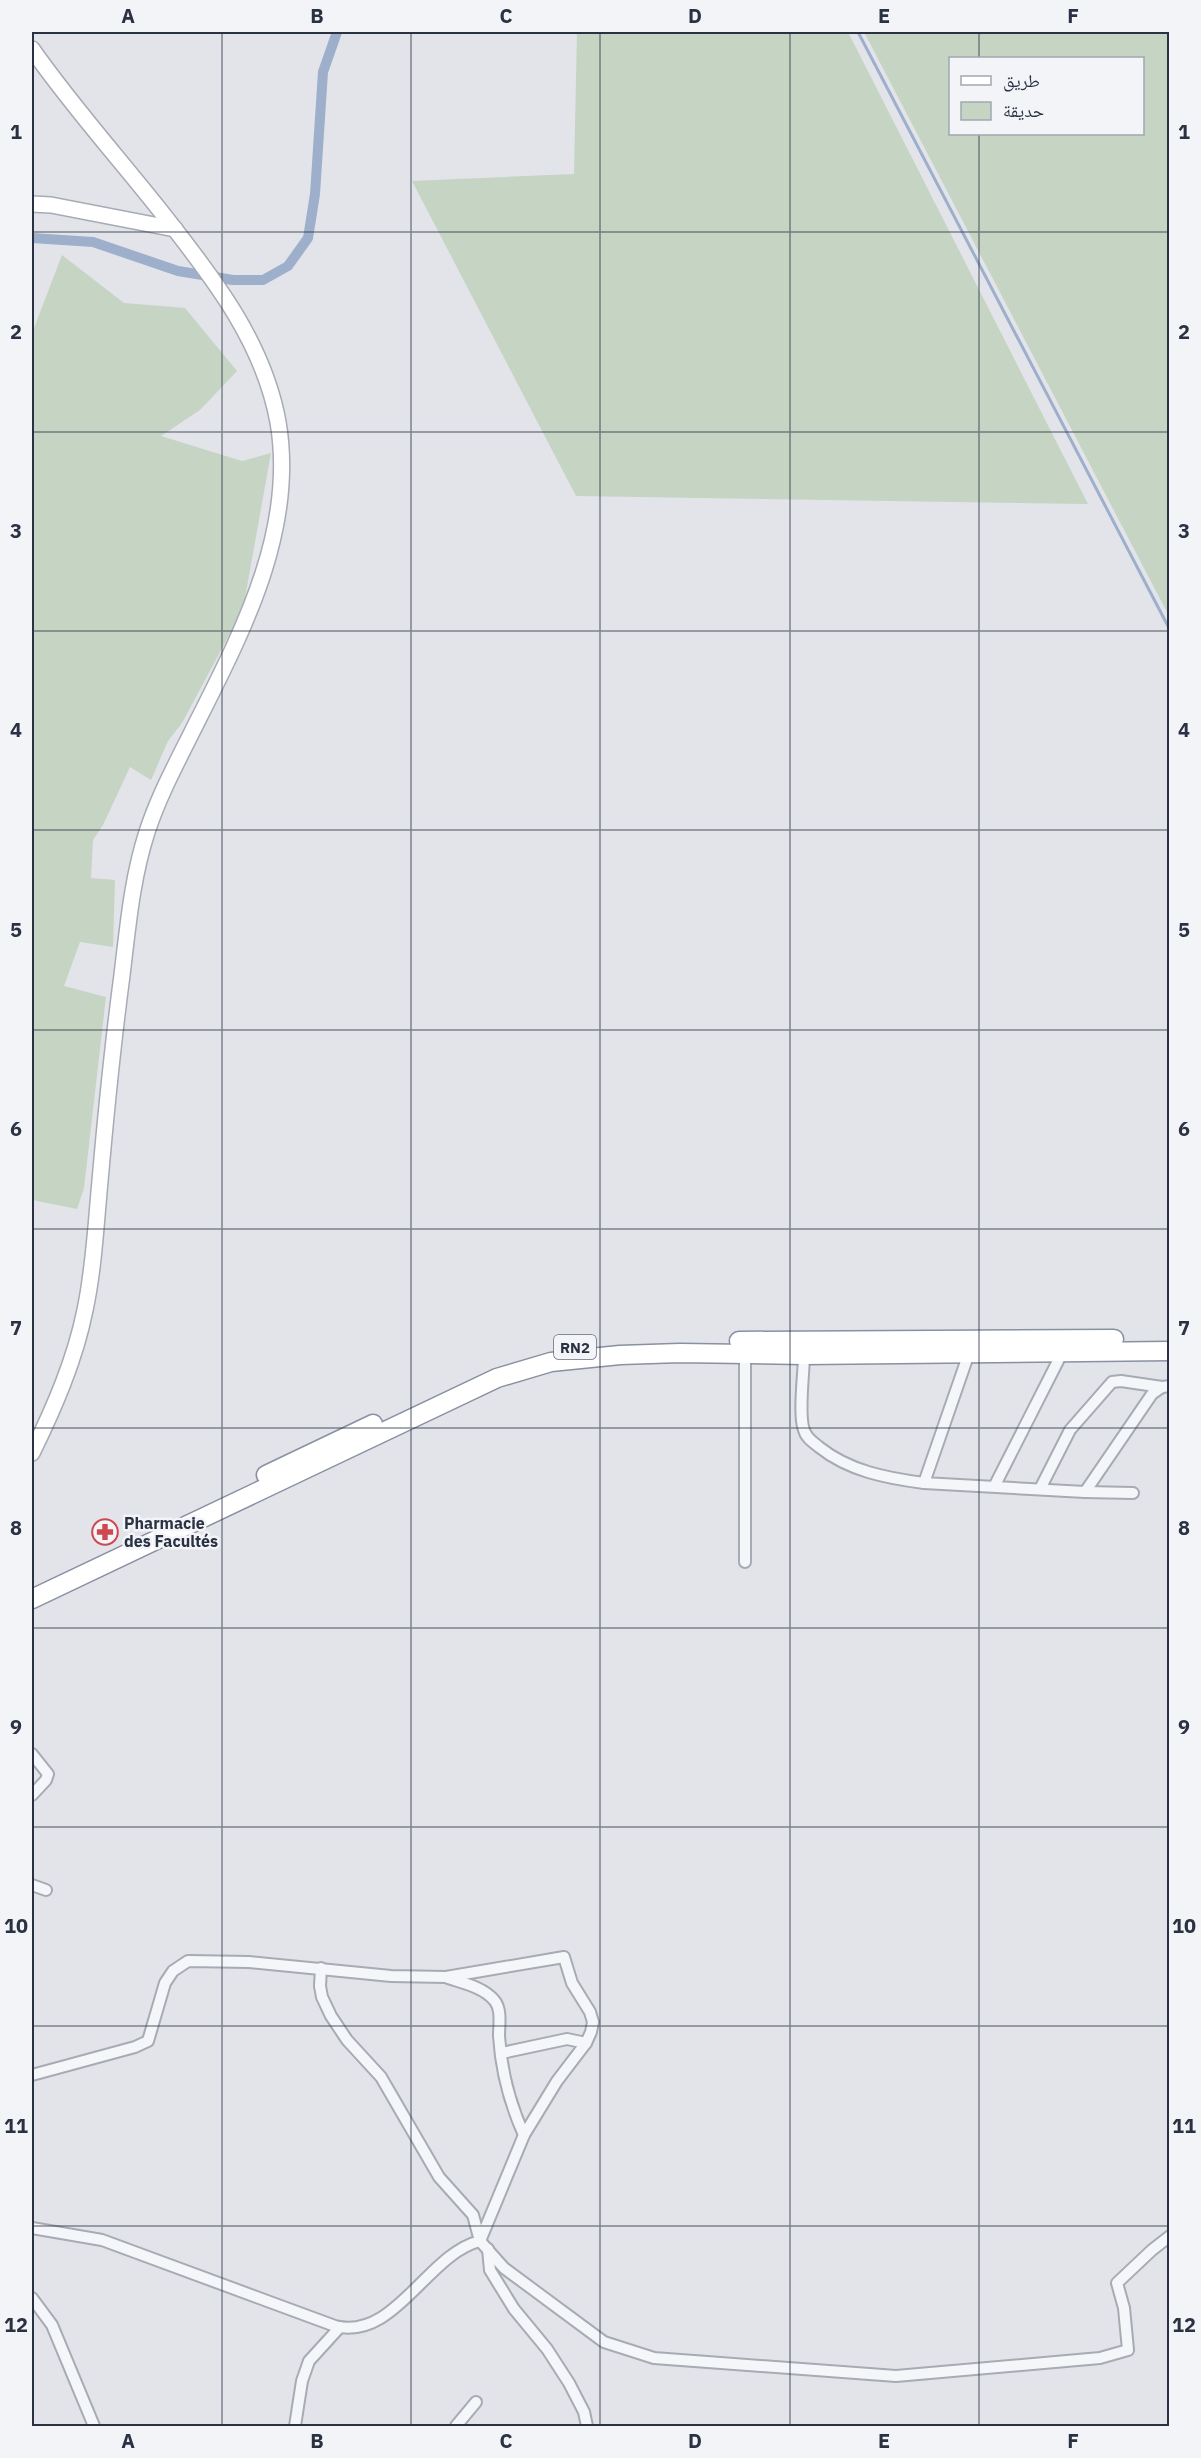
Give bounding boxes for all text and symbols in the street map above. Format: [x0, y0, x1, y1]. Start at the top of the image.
text: A [121, 2, 135, 29]
text: B [310, 2, 324, 29]
text: C [499, 2, 513, 29]
text: D [688, 2, 702, 29]
text: E [878, 2, 890, 29]
text: F [1067, 2, 1079, 29]
legend [949, 57, 1144, 135]
text: طريق [1003, 69, 1040, 92]
text: حديقة [1003, 99, 1044, 122]
text: 1 [10, 118, 22, 145]
text: 1 [1178, 118, 1190, 145]
text: 2 [10, 318, 22, 345]
text: 2 [1178, 318, 1190, 345]
text: 3 [10, 517, 22, 544]
text: 3 [1178, 517, 1190, 544]
text: 4 [10, 716, 22, 743]
text: 4 [1178, 716, 1190, 743]
text: 5 [10, 916, 22, 943]
text: 5 [1178, 916, 1190, 943]
text: 6 [10, 1115, 22, 1142]
text: 6 [1178, 1115, 1190, 1142]
text: 7 [10, 1314, 22, 1341]
text: 7 [1178, 1314, 1190, 1341]
road number: RN2 [554, 1335, 596, 1359]
place label: Pharmacie des Facultés [124, 1513, 218, 1551]
text: 8 [10, 1514, 22, 1541]
text: 8 [1178, 1514, 1190, 1541]
pharmacy icon: Pharmacie des Facultés [90, 1517, 120, 1547]
text: 9 [10, 1713, 22, 1740]
text: 9 [1178, 1713, 1190, 1740]
text: 10 [4, 1912, 28, 1939]
text: 10 [1172, 1912, 1196, 1939]
text: 11 [4, 2112, 28, 2139]
text: 11 [1172, 2112, 1196, 2139]
text: 12 [4, 2311, 28, 2338]
text: 12 [1172, 2311, 1196, 2338]
text: A [121, 2427, 135, 2454]
text: B [310, 2427, 324, 2454]
text: C [499, 2427, 513, 2454]
text: D [688, 2427, 702, 2454]
text: E [878, 2427, 890, 2454]
text: F [1067, 2427, 1079, 2454]

